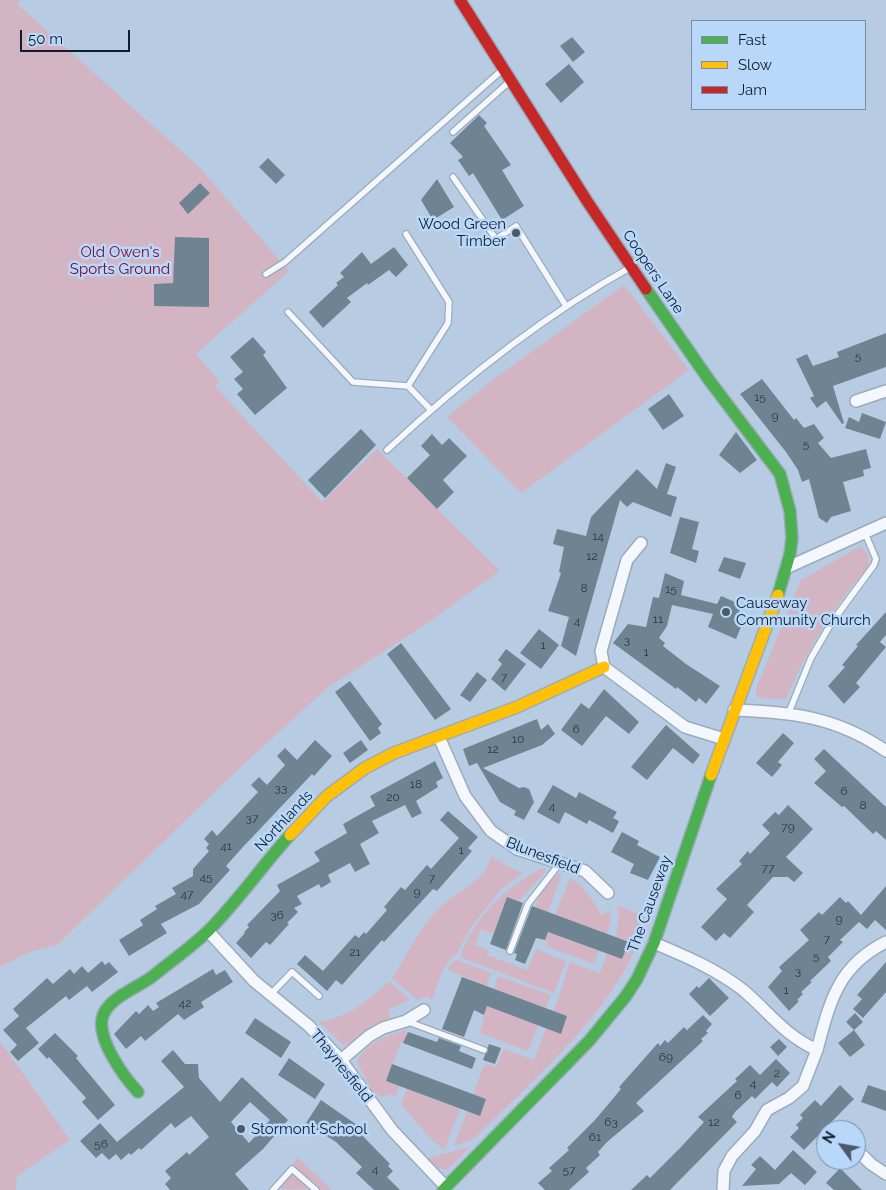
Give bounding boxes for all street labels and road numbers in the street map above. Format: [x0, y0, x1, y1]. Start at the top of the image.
street label: Coopers Lane [618, 227, 688, 317]
street label: Northlands [251, 787, 317, 855]
street label: Blunesfield [504, 834, 582, 878]
street label: The Causeway [624, 853, 676, 955]
street label: Thaynesfield [306, 1026, 376, 1106]

